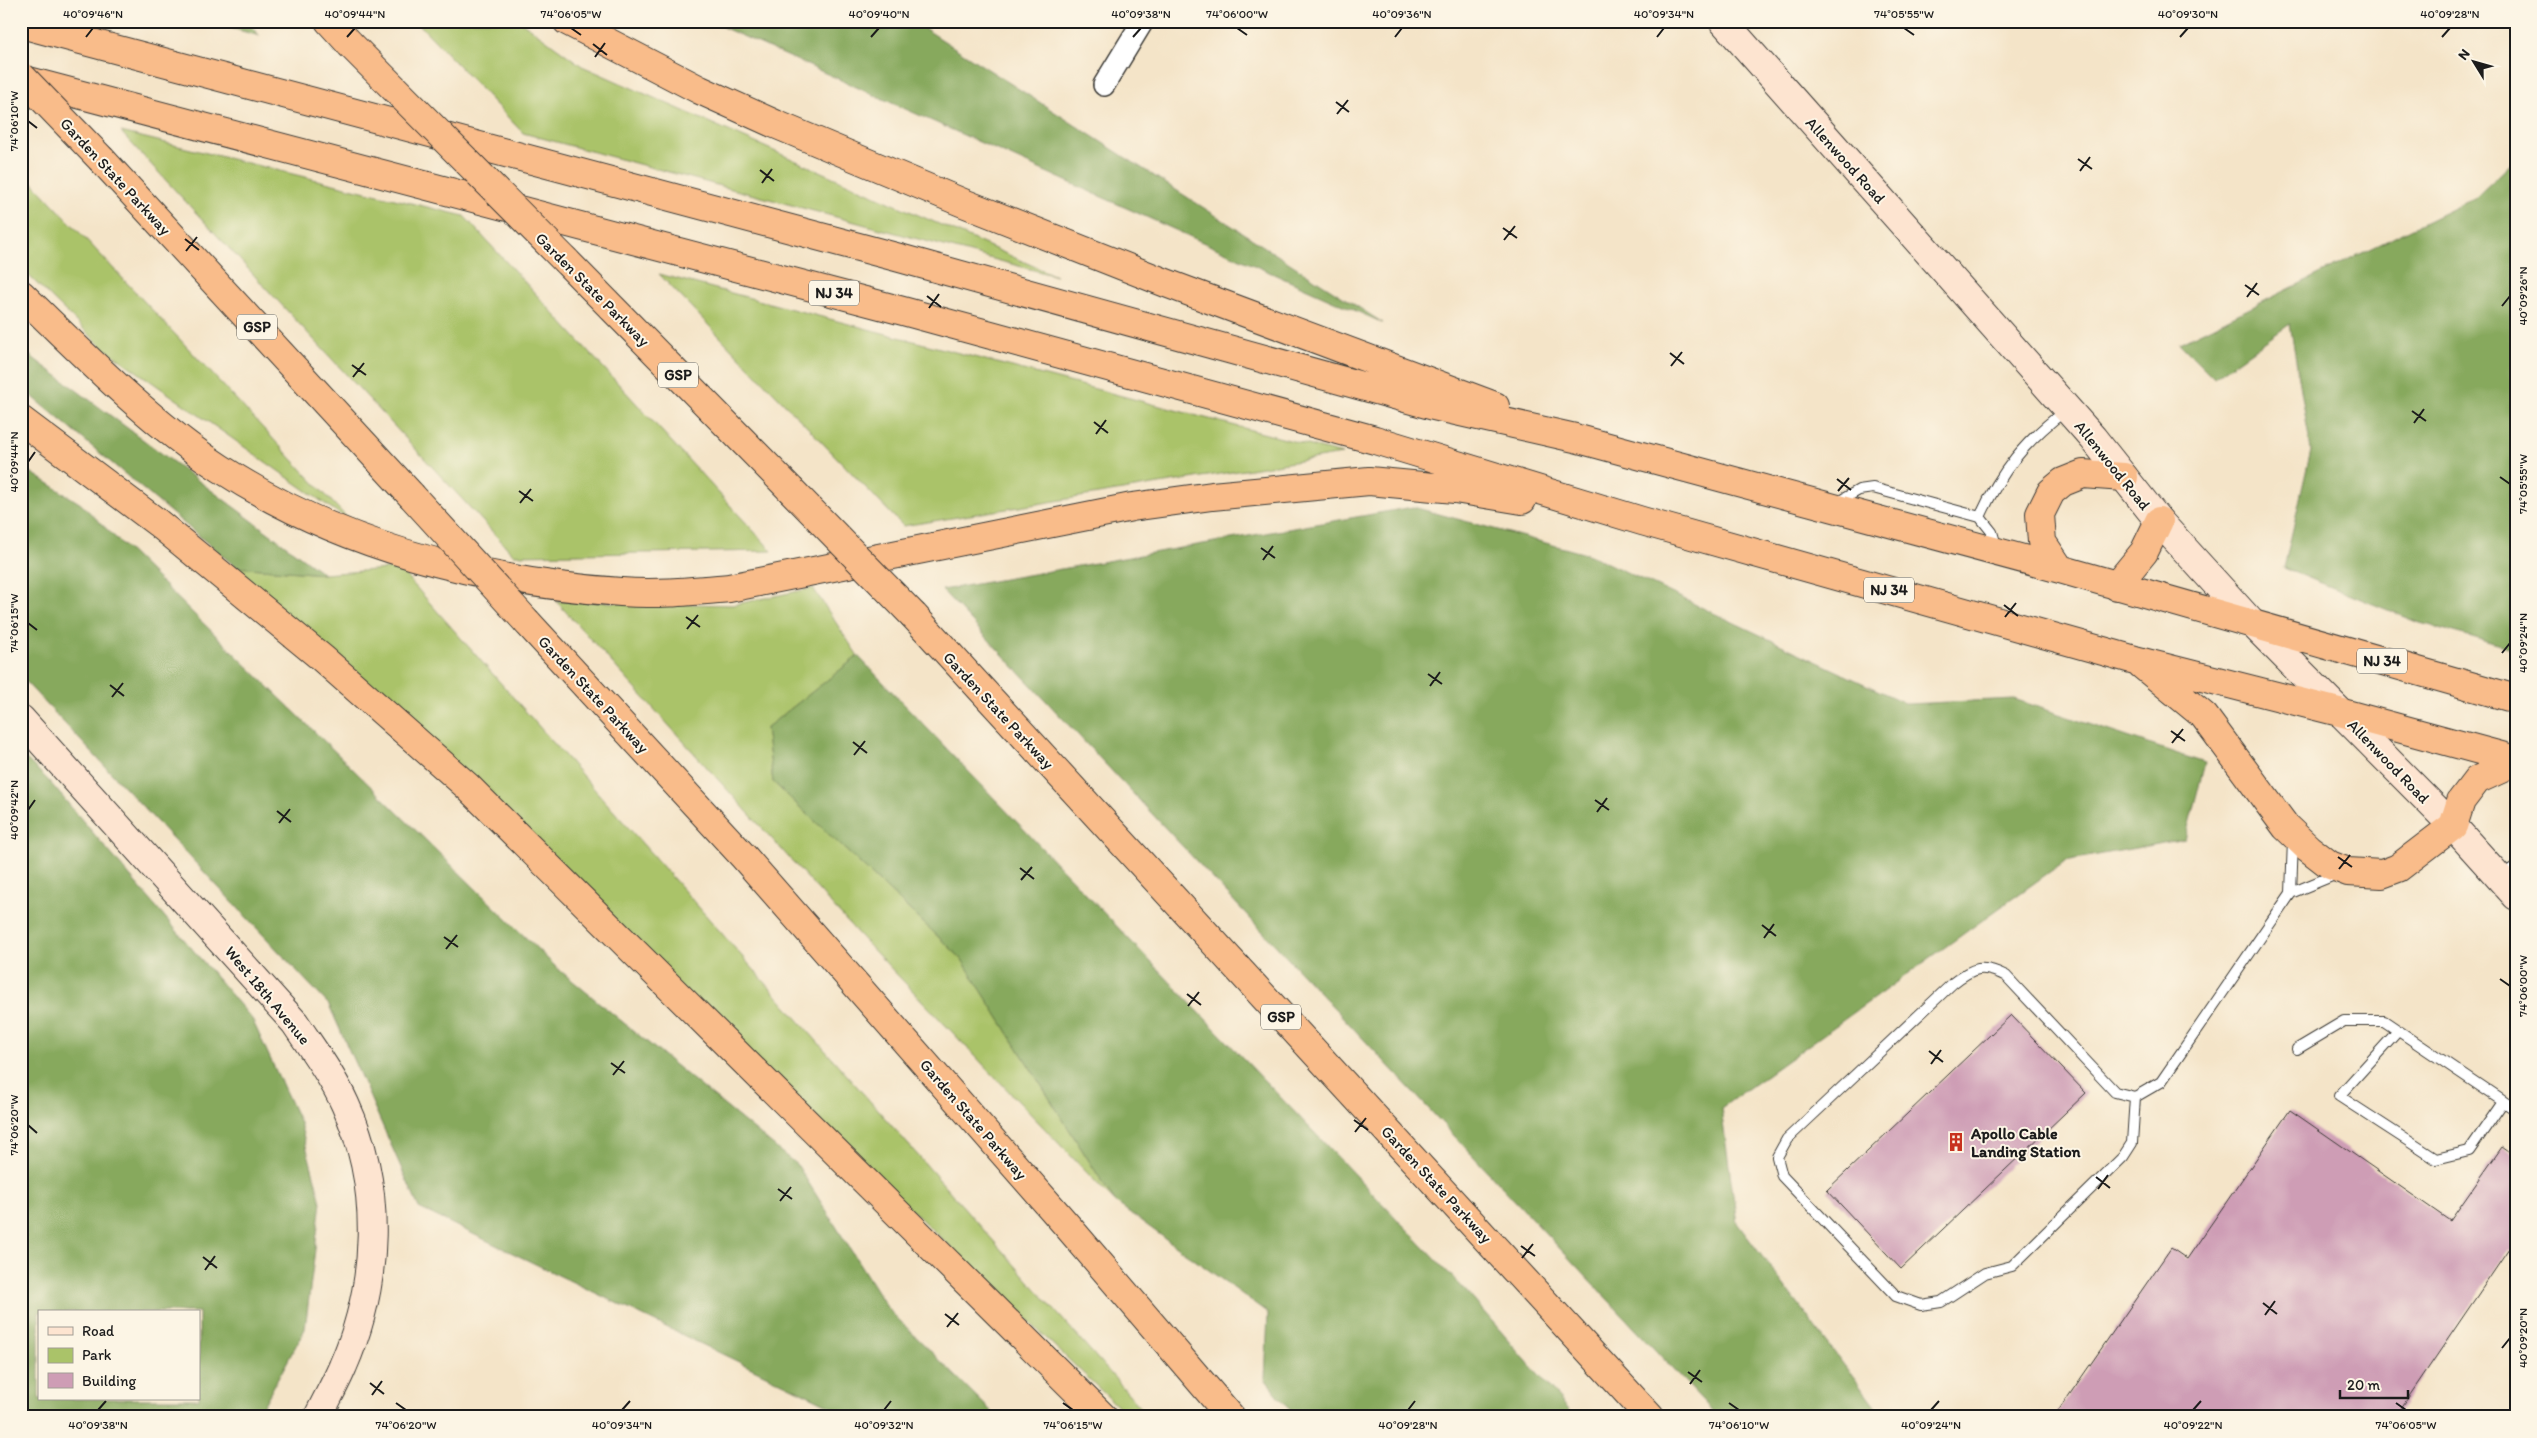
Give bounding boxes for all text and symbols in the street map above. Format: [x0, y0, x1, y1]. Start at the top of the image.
text: 40°09'46"N [63, 7, 123, 21]
text: 40°09'44"N [325, 7, 385, 21]
text: 74°06'05"W [540, 7, 602, 21]
text: 40°09'40"N [848, 7, 910, 21]
text: 40°09'38"N [1111, 7, 1171, 21]
text: 74°06'00"W [1206, 7, 1268, 21]
text: 40°09'36"N [1372, 7, 1432, 21]
text: 40°09'34"N [1634, 7, 1694, 21]
text: 74°05'55"W [1874, 7, 1934, 21]
text: 40°09'30"N [2158, 7, 2218, 21]
text: 40°09'28"N [2420, 7, 2480, 21]
north arrow [2450, 38, 2500, 88]
text: N [2454, 46, 2474, 63]
text: 74°06'10"W [7, 91, 21, 151]
street label: Allenwood Road [1802, 113, 1890, 208]
street label: Garden State Parkway [56, 114, 175, 239]
street label: Garden State Parkway [532, 228, 654, 351]
text: 40°09'26"N [2516, 266, 2530, 326]
road number: NJ 34 [809, 280, 859, 306]
road number: GSP [237, 314, 277, 340]
road number: GSP [658, 362, 698, 388]
street label: Allenwood Road [2071, 417, 2155, 514]
text: 40°09'44"N [7, 432, 21, 492]
text: 74°05'55"W [2516, 454, 2530, 514]
road number: NJ 34 [1864, 578, 1914, 602]
text: 74°06'15"W [7, 593, 21, 653]
text: 40°09'24"N [2516, 613, 2530, 673]
street label: Garden State Parkway [534, 632, 653, 757]
street label: Garden State Parkway [939, 648, 1058, 773]
road number: NJ 34 [2357, 648, 2407, 674]
street label: Allenwood Road [2344, 715, 2434, 808]
text: 40°09'42"N [7, 780, 21, 840]
street label: West 18th Avenue [221, 942, 315, 1049]
text: 74°06'00"W [2516, 955, 2530, 1017]
road number: GSP [1261, 1004, 1301, 1030]
street label: Garden State Parkway [916, 1055, 1031, 1184]
text: 74°06'20"W [7, 1094, 21, 1156]
street label: Garden State Parkway [1377, 1122, 1496, 1247]
place label: Apollo Cable Landing Station [1970, 1124, 2082, 1162]
building icon: Apollo Cable Landing Station [1945, 1131, 1967, 1153]
text: 40°09'20"N [2516, 1308, 2530, 1368]
legend [38, 1310, 200, 1400]
text: Road [82, 1322, 115, 1340]
text: Park [82, 1346, 112, 1364]
scale bar [2340, 1368, 2407, 1400]
text: Building [82, 1372, 136, 1390]
text: 20 m [2347, 1376, 2381, 1394]
text: 40°09'38"N [68, 1418, 128, 1432]
text: 74°06'20"W [375, 1418, 437, 1432]
text: 40°09'34"N [592, 1418, 652, 1432]
text: 40°09'32"N [854, 1418, 914, 1432]
text: 74°06'15"W [1043, 1418, 1103, 1432]
text: 40°09'28"N [1378, 1418, 1438, 1432]
text: 74°06'10"W [1709, 1418, 1769, 1432]
text: 40°09'24"N [1901, 1418, 1961, 1432]
text: 40°09'22"N [2163, 1418, 2223, 1432]
text: 74°06'05"W [2375, 1418, 2437, 1432]

